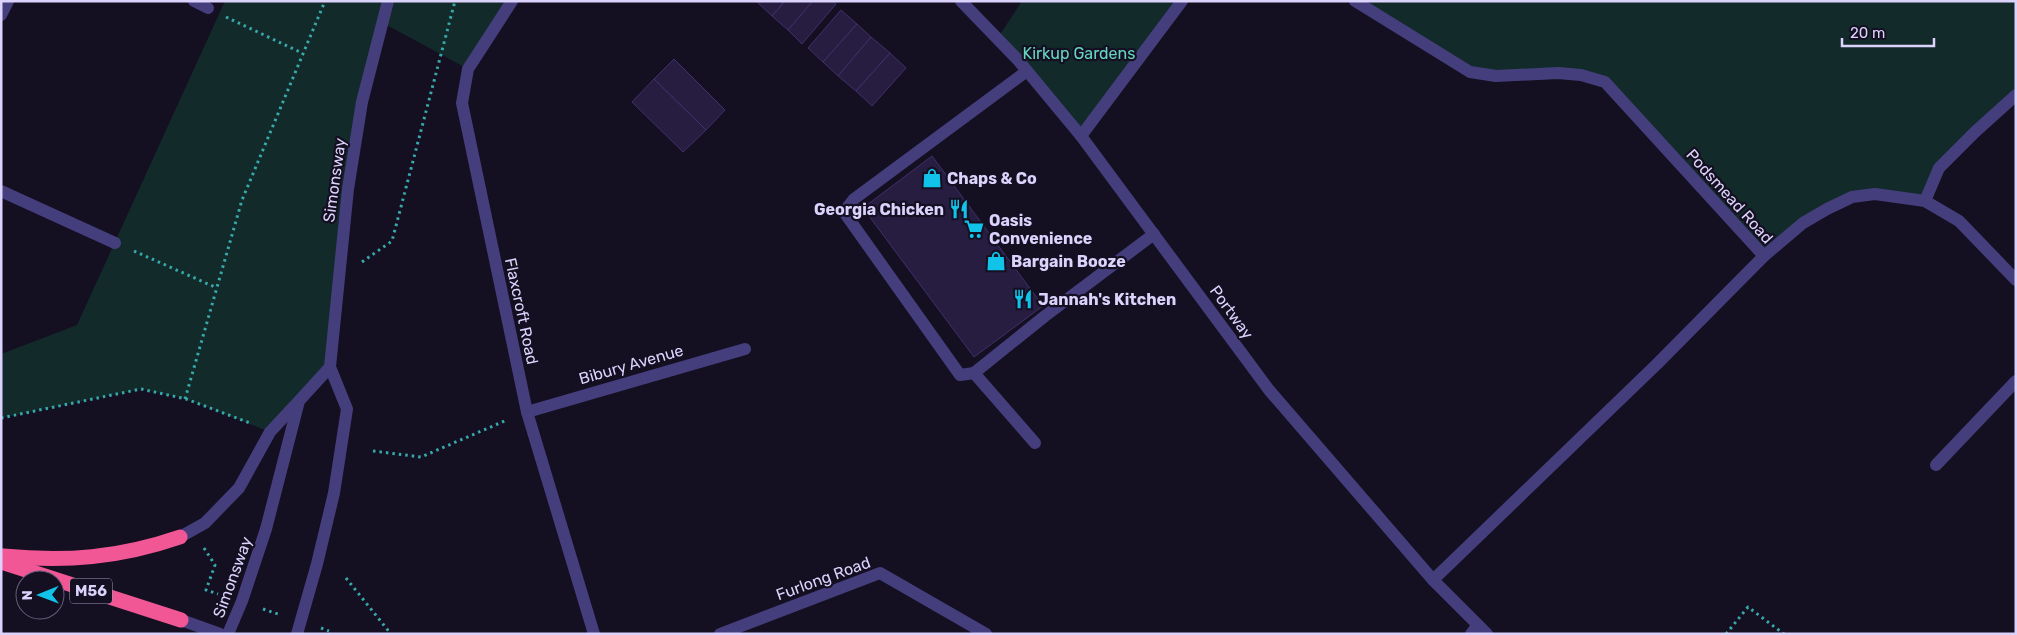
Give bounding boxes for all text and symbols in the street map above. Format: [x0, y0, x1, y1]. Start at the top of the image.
scale bar [1842, 15, 1934, 47]
text: 20 m [1850, 24, 1885, 42]
park label: Kirkup Gardens [1023, 44, 1135, 63]
street label: Simonsway [319, 137, 350, 223]
street label: Podsmead Road [1682, 145, 1777, 247]
shop icon: Chaps & Co [921, 167, 943, 189]
place label: Chaps & Co [947, 169, 1037, 188]
restaurant icon: Georgia Chicken [948, 198, 970, 220]
place label: Georgia Chicken [814, 200, 944, 219]
place label: Oasis Convenience [989, 211, 1092, 248]
supermarket icon: Oasis Convenience [963, 218, 985, 240]
shop icon: Bargain Booze [985, 250, 1007, 272]
place label: Bargain Booze [1011, 252, 1126, 271]
street label: Flaxcroft Road [501, 256, 542, 366]
street label: Portway [1206, 282, 1258, 343]
restaurant icon: Jannah's Kitchen [1012, 288, 1034, 310]
place label: Jannah's Kitchen [1038, 290, 1176, 309]
street label: Bibury Avenue [577, 340, 686, 388]
street label: Simonsway [209, 534, 256, 620]
street label: Furlong Road [773, 553, 873, 604]
north arrow [15, 570, 65, 620]
road number: M56 [70, 578, 112, 604]
text: N [19, 590, 36, 600]

